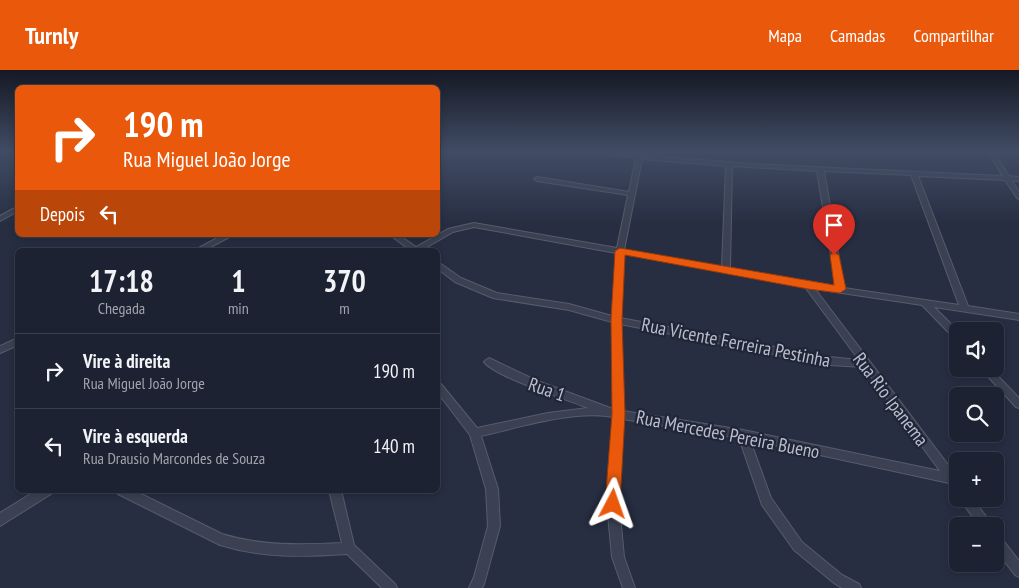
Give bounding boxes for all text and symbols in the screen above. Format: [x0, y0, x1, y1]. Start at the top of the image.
text: Turnly [25, 20, 78, 51]
text: Mapa [768, 24, 802, 47]
text: Camadas [830, 24, 885, 47]
text: Compartilhar [913, 24, 994, 47]
text: 190 m [123, 101, 204, 147]
icon: right [40, 105, 105, 170]
text: Rua Miguel João Jorge [123, 145, 291, 173]
icon: left [95, 200, 123, 228]
text: Depois [40, 202, 85, 226]
pin [813, 204, 855, 255]
icon: arrive [820, 211, 848, 239]
text: 17:18 [89, 261, 154, 300]
text: 1 [231, 261, 246, 300]
text: 370 [323, 261, 366, 300]
text: Chegada [98, 298, 145, 318]
text: min [228, 298, 249, 318]
text: m [339, 298, 350, 318]
street label: Rua Vicente Ferreira Pestinha [640, 312, 832, 372]
map controls [949, 322, 1004, 572]
button: sound [949, 322, 1004, 377]
street label: Rua Rio Ipanema [848, 347, 934, 451]
text: Vire à direita [83, 349, 170, 373]
icon: right [40, 357, 68, 385]
text: 190 m [373, 359, 415, 383]
street label: Rua 1 [525, 372, 569, 406]
text: Rua Miguel João Jorge [83, 373, 205, 393]
button: search [949, 387, 1004, 442]
street label: Rua Mercedes Pereira Bueno [634, 404, 822, 464]
text: Vire à esquerda [83, 424, 188, 448]
icon: left [40, 432, 68, 460]
text: 140 m [373, 434, 415, 458]
text: Rua Drausio Marcondes de Souza [83, 448, 265, 468]
button: + [949, 452, 1004, 507]
position arrow [586, 477, 638, 529]
button: − [949, 517, 1004, 572]

